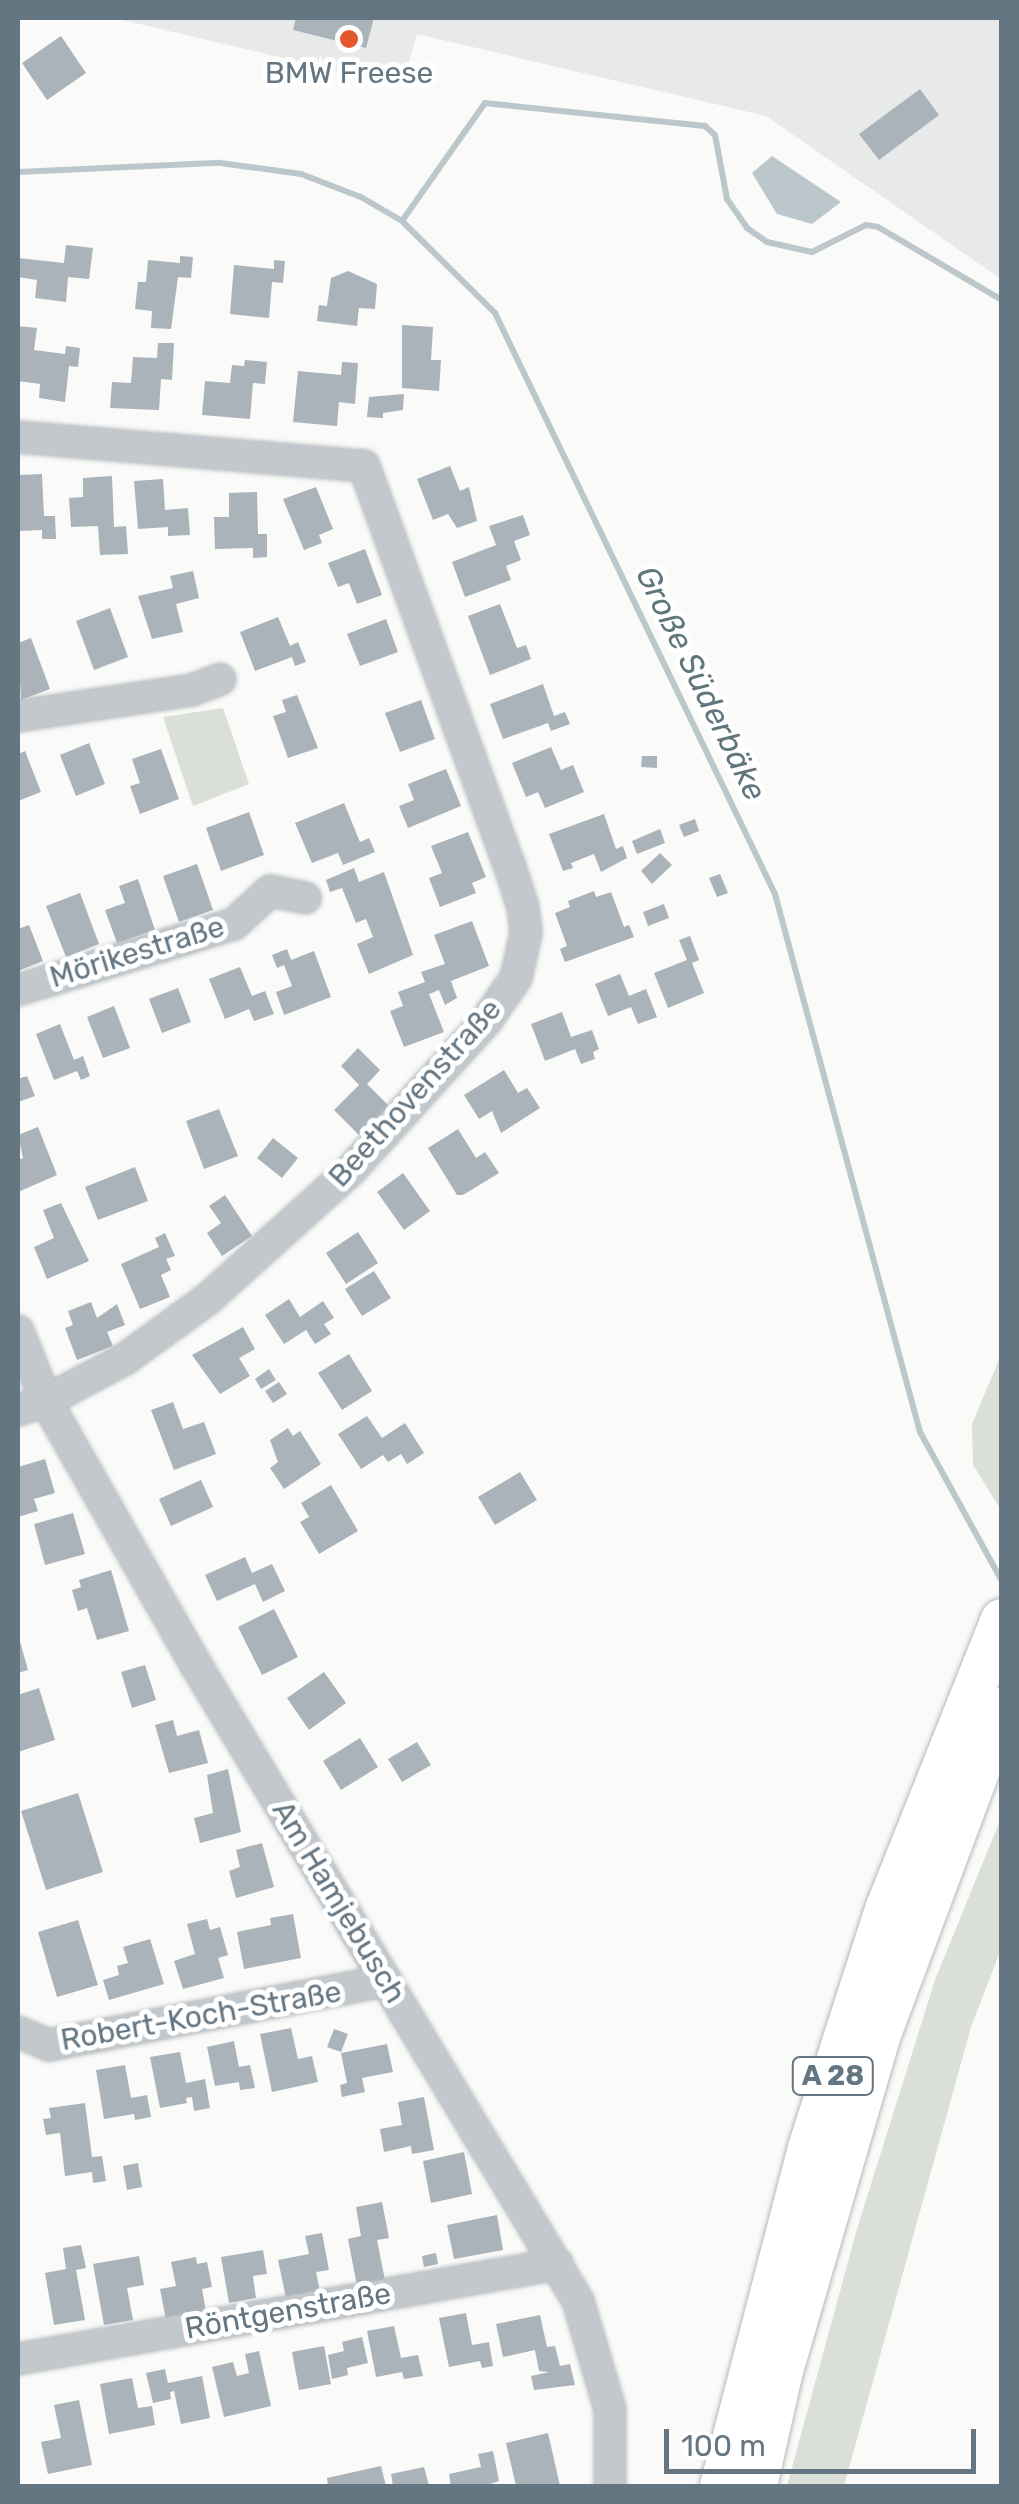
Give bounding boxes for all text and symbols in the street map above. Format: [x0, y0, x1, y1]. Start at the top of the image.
marker: BMW Freese [338, 28, 360, 50]
place label: BMW Freese [264, 55, 434, 91]
water label: Große Süderbäke [628, 559, 774, 807]
street label: Mörikestraße [45, 908, 229, 996]
street label: Beethovenstraße [321, 992, 509, 1194]
street label: Am Hamjebusch [265, 1794, 413, 2010]
street label: Robert-Koch-Straße [58, 1974, 344, 2058]
road number: A 28 [790, 2053, 876, 2099]
street label: Röntgenstraße [182, 2275, 394, 2347]
scale bar [669, 2409, 982, 2471]
text: 100 m [681, 2428, 766, 2464]

